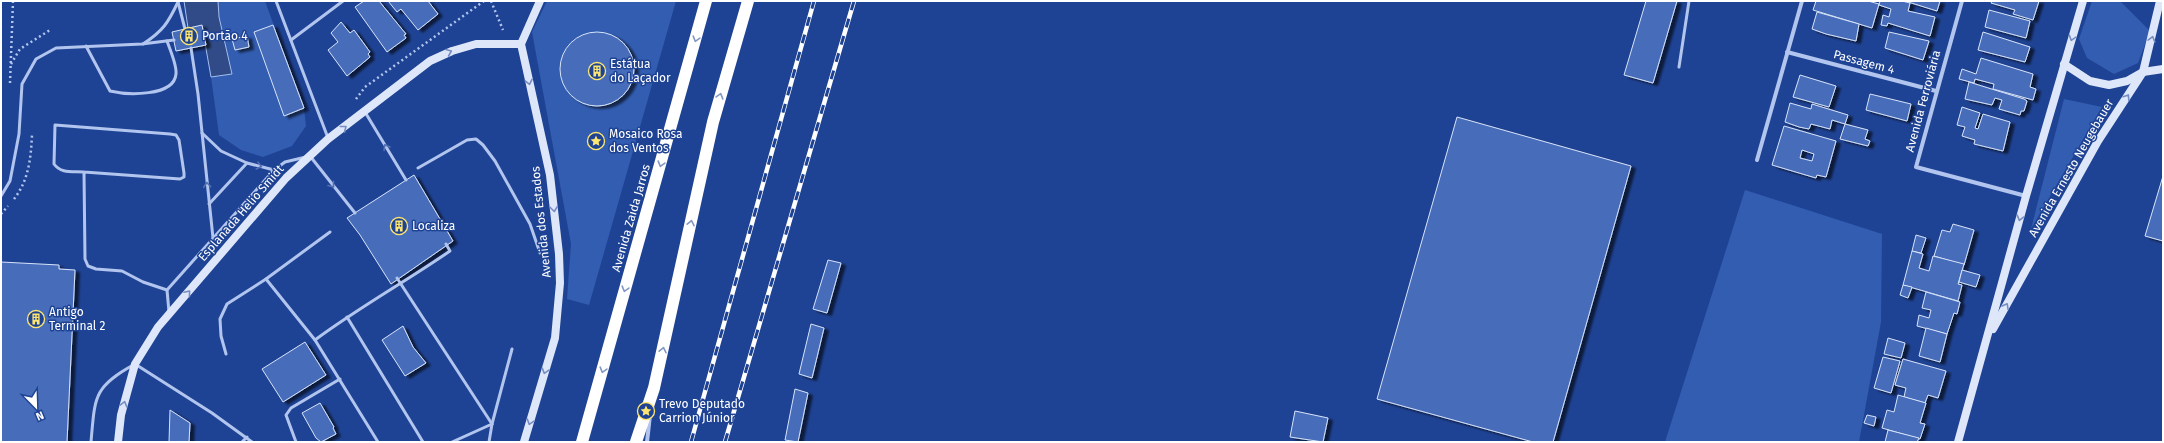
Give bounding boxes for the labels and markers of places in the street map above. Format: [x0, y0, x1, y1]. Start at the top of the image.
building icon: Portão 4 [179, 26, 199, 46]
place label: Portão 4 [202, 29, 248, 43]
place label: Estátua do Laçador [610, 57, 671, 85]
building icon: Estátua do Laçador [587, 61, 607, 81]
place label: Mosaico Rosa dos Ventos [609, 127, 683, 155]
place icon: Mosaico Rosa dos Ventos [586, 131, 606, 151]
building icon: Localiza [389, 216, 409, 236]
place label: Localiza [412, 219, 455, 233]
place label: Antigo Terminal 2 [49, 305, 106, 333]
building icon: Antigo Terminal 2 [26, 309, 46, 329]
place label: Trevo Deputado Carrion Júnior [659, 397, 745, 425]
place icon: Trevo Deputado Carrion Júnior [636, 401, 656, 421]

